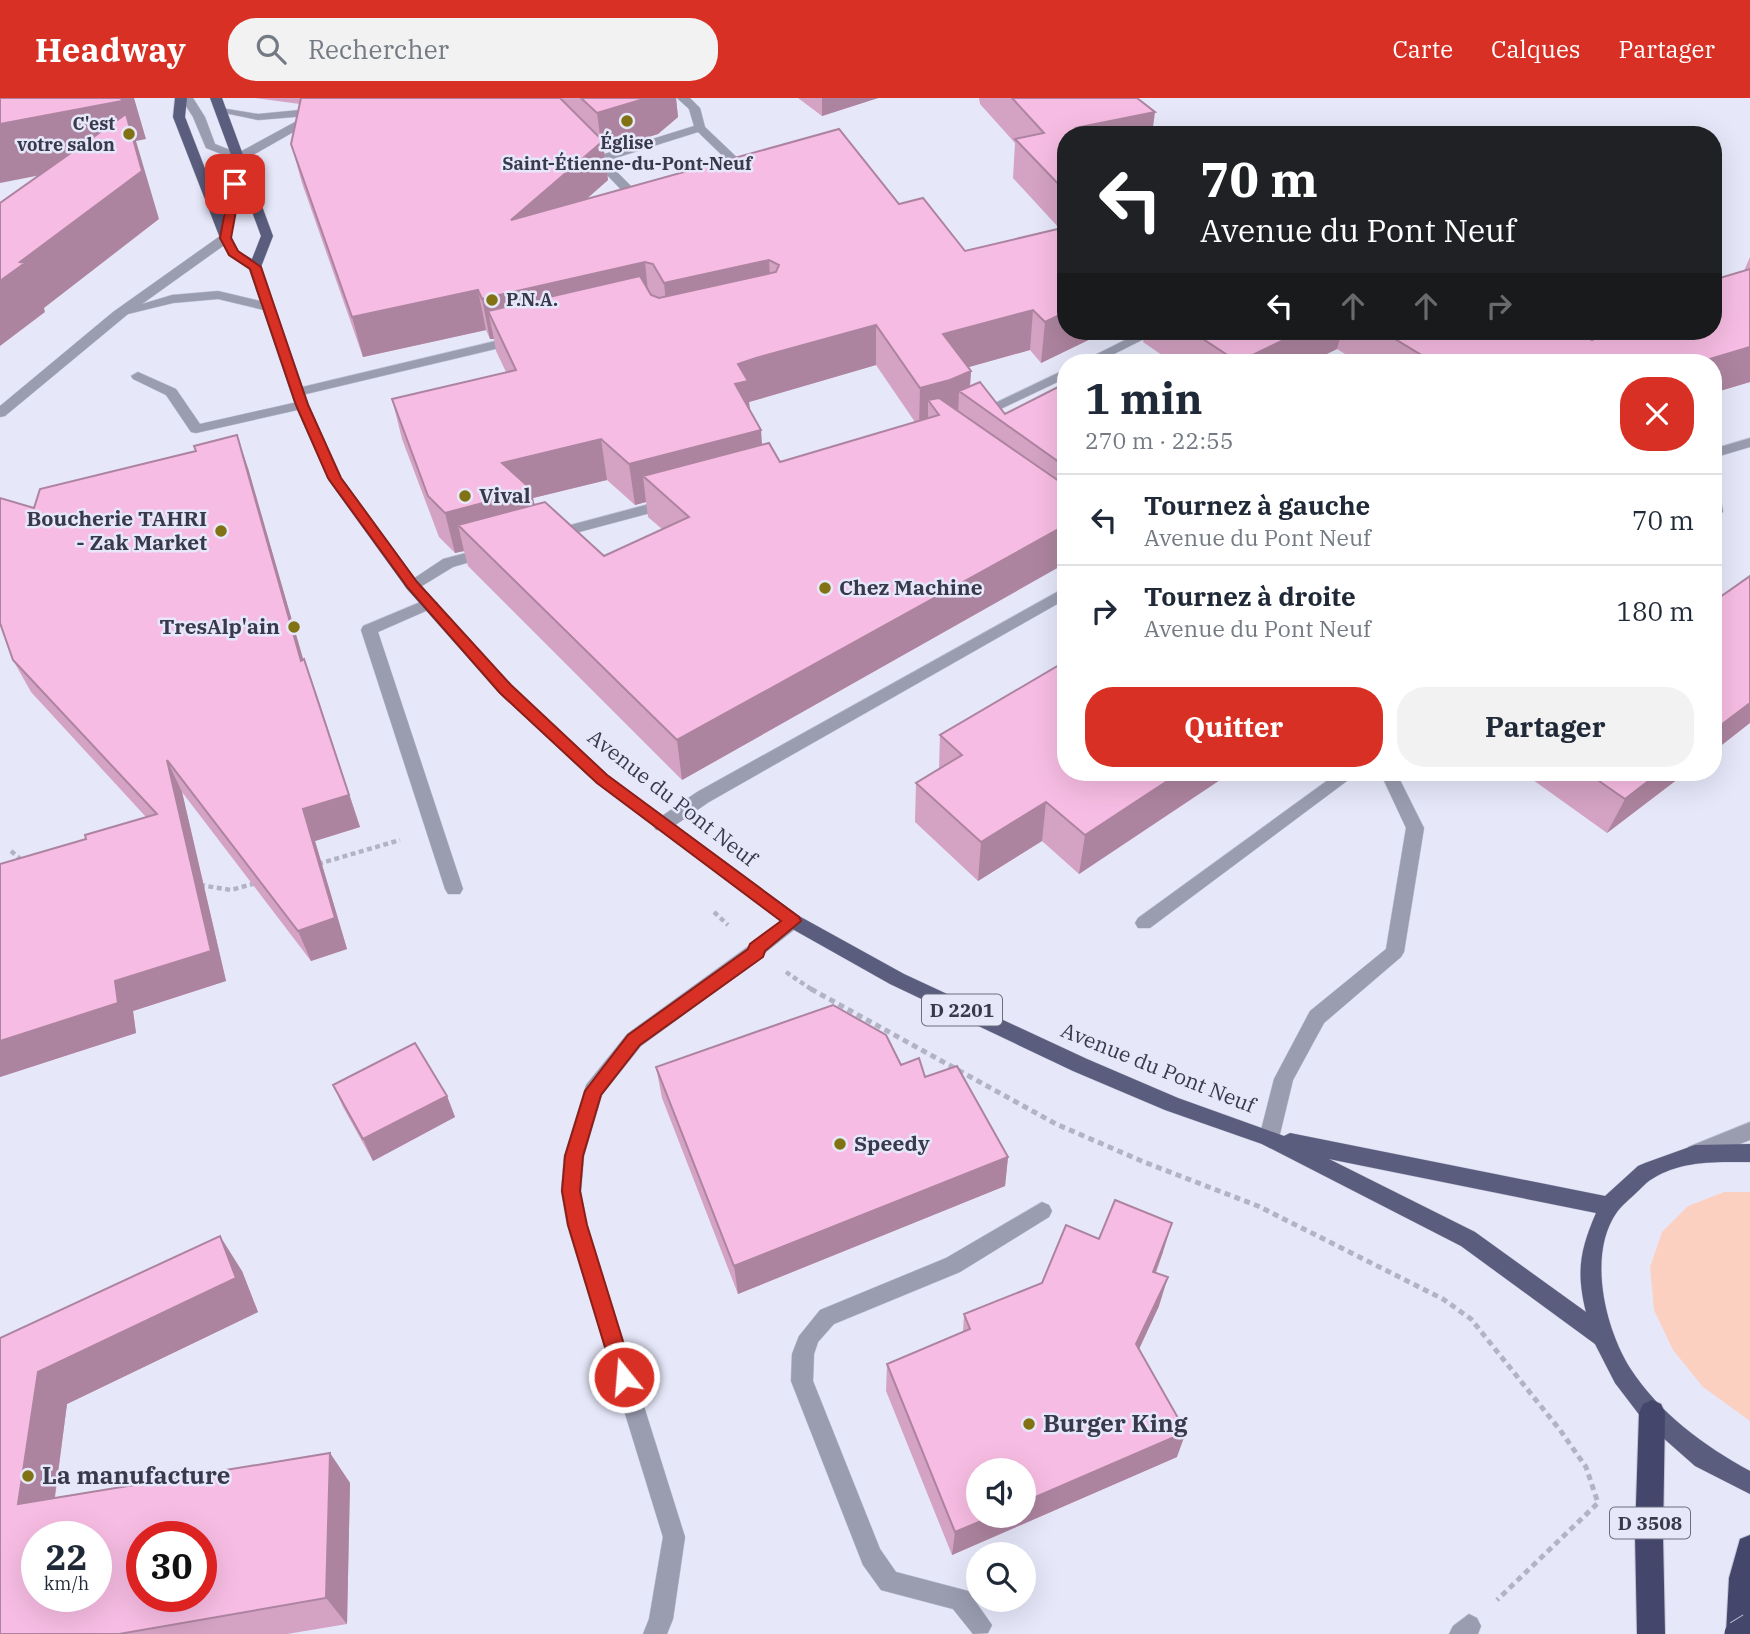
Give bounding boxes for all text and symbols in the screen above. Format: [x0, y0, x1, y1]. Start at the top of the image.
search box [228, 18, 718, 81]
text: Headway [35, 28, 186, 71]
icon: search [252, 30, 290, 68]
text: Rechercher [308, 32, 449, 66]
text: Carte [1392, 33, 1453, 65]
text: Calques [1491, 33, 1581, 65]
text: Partager [1619, 33, 1715, 65]
place label: C'est votre salon [17, 112, 115, 156]
marker: Église Saint-Étienne-du-Pont-Neuf [619, 113, 635, 129]
marker: C'est votre salon [121, 126, 137, 142]
place label: Église Saint-Étienne-du-Pont-Neuf [502, 130, 754, 175]
text: 70 m [1200, 147, 1318, 210]
pin [205, 154, 265, 214]
icon: left [1085, 154, 1176, 245]
icon: arrive [216, 165, 254, 203]
text: Avenue du Pont Neuf [1200, 209, 1516, 251]
icon: left [1261, 287, 1299, 325]
icon: ahead [1334, 287, 1372, 325]
icon: ahead [1407, 287, 1445, 325]
icon: right [1480, 287, 1518, 325]
place label: P.N.A. [506, 288, 558, 311]
marker: P.N.A. [484, 292, 500, 308]
text: 1 min [1085, 371, 1203, 426]
button: close [1620, 377, 1694, 451]
text: 270 m · 22:55 [1085, 425, 1234, 455]
place label: Vival [479, 481, 531, 509]
marker: Vival [457, 488, 473, 504]
text: Tournez à gauche [1144, 488, 1370, 522]
icon: left [1085, 501, 1123, 539]
text: 70 m [1632, 503, 1694, 537]
place label: Boucherie TAHRI - Zak Market [27, 504, 207, 556]
text: Avenue du Pont Neuf [1144, 522, 1371, 552]
marker: Boucherie TAHRI - Zak Market [213, 523, 229, 539]
place label: Chez Machine [839, 573, 983, 601]
text: Tournez à droite [1144, 579, 1356, 613]
marker: Chez Machine [817, 580, 833, 596]
icon: right [1085, 592, 1123, 630]
text: 180 m [1616, 594, 1694, 628]
place label: TresAlp'ain [160, 612, 280, 640]
text: Avenue du Pont Neuf [1144, 613, 1371, 643]
marker: TresAlp'ain [286, 619, 302, 635]
button: Quitter [1085, 687, 1383, 767]
button: Partager [1397, 687, 1694, 767]
street label: Avenue du Pont Neuf [582, 722, 764, 873]
road number: D 2201 [922, 994, 1002, 1026]
street label: Avenue du Pont Neuf [1057, 1015, 1261, 1120]
place label: Speedy [854, 1129, 930, 1157]
marker: Speedy [832, 1136, 848, 1152]
position arrow [587, 1340, 661, 1414]
place label: Burger King [1043, 1407, 1188, 1439]
marker: Burger King [1021, 1416, 1037, 1432]
map controls [966, 1458, 1036, 1612]
button: sound [966, 1458, 1036, 1528]
place label: La manufacture [42, 1459, 230, 1491]
marker: La manufacture [20, 1468, 36, 1484]
road number: D 3508 [1610, 1508, 1690, 1539]
speed limit sign: 30 [126, 1521, 217, 1612]
text: 22 [45, 1534, 88, 1580]
button: search [966, 1542, 1036, 1612]
text: km/h [44, 1572, 89, 1595]

